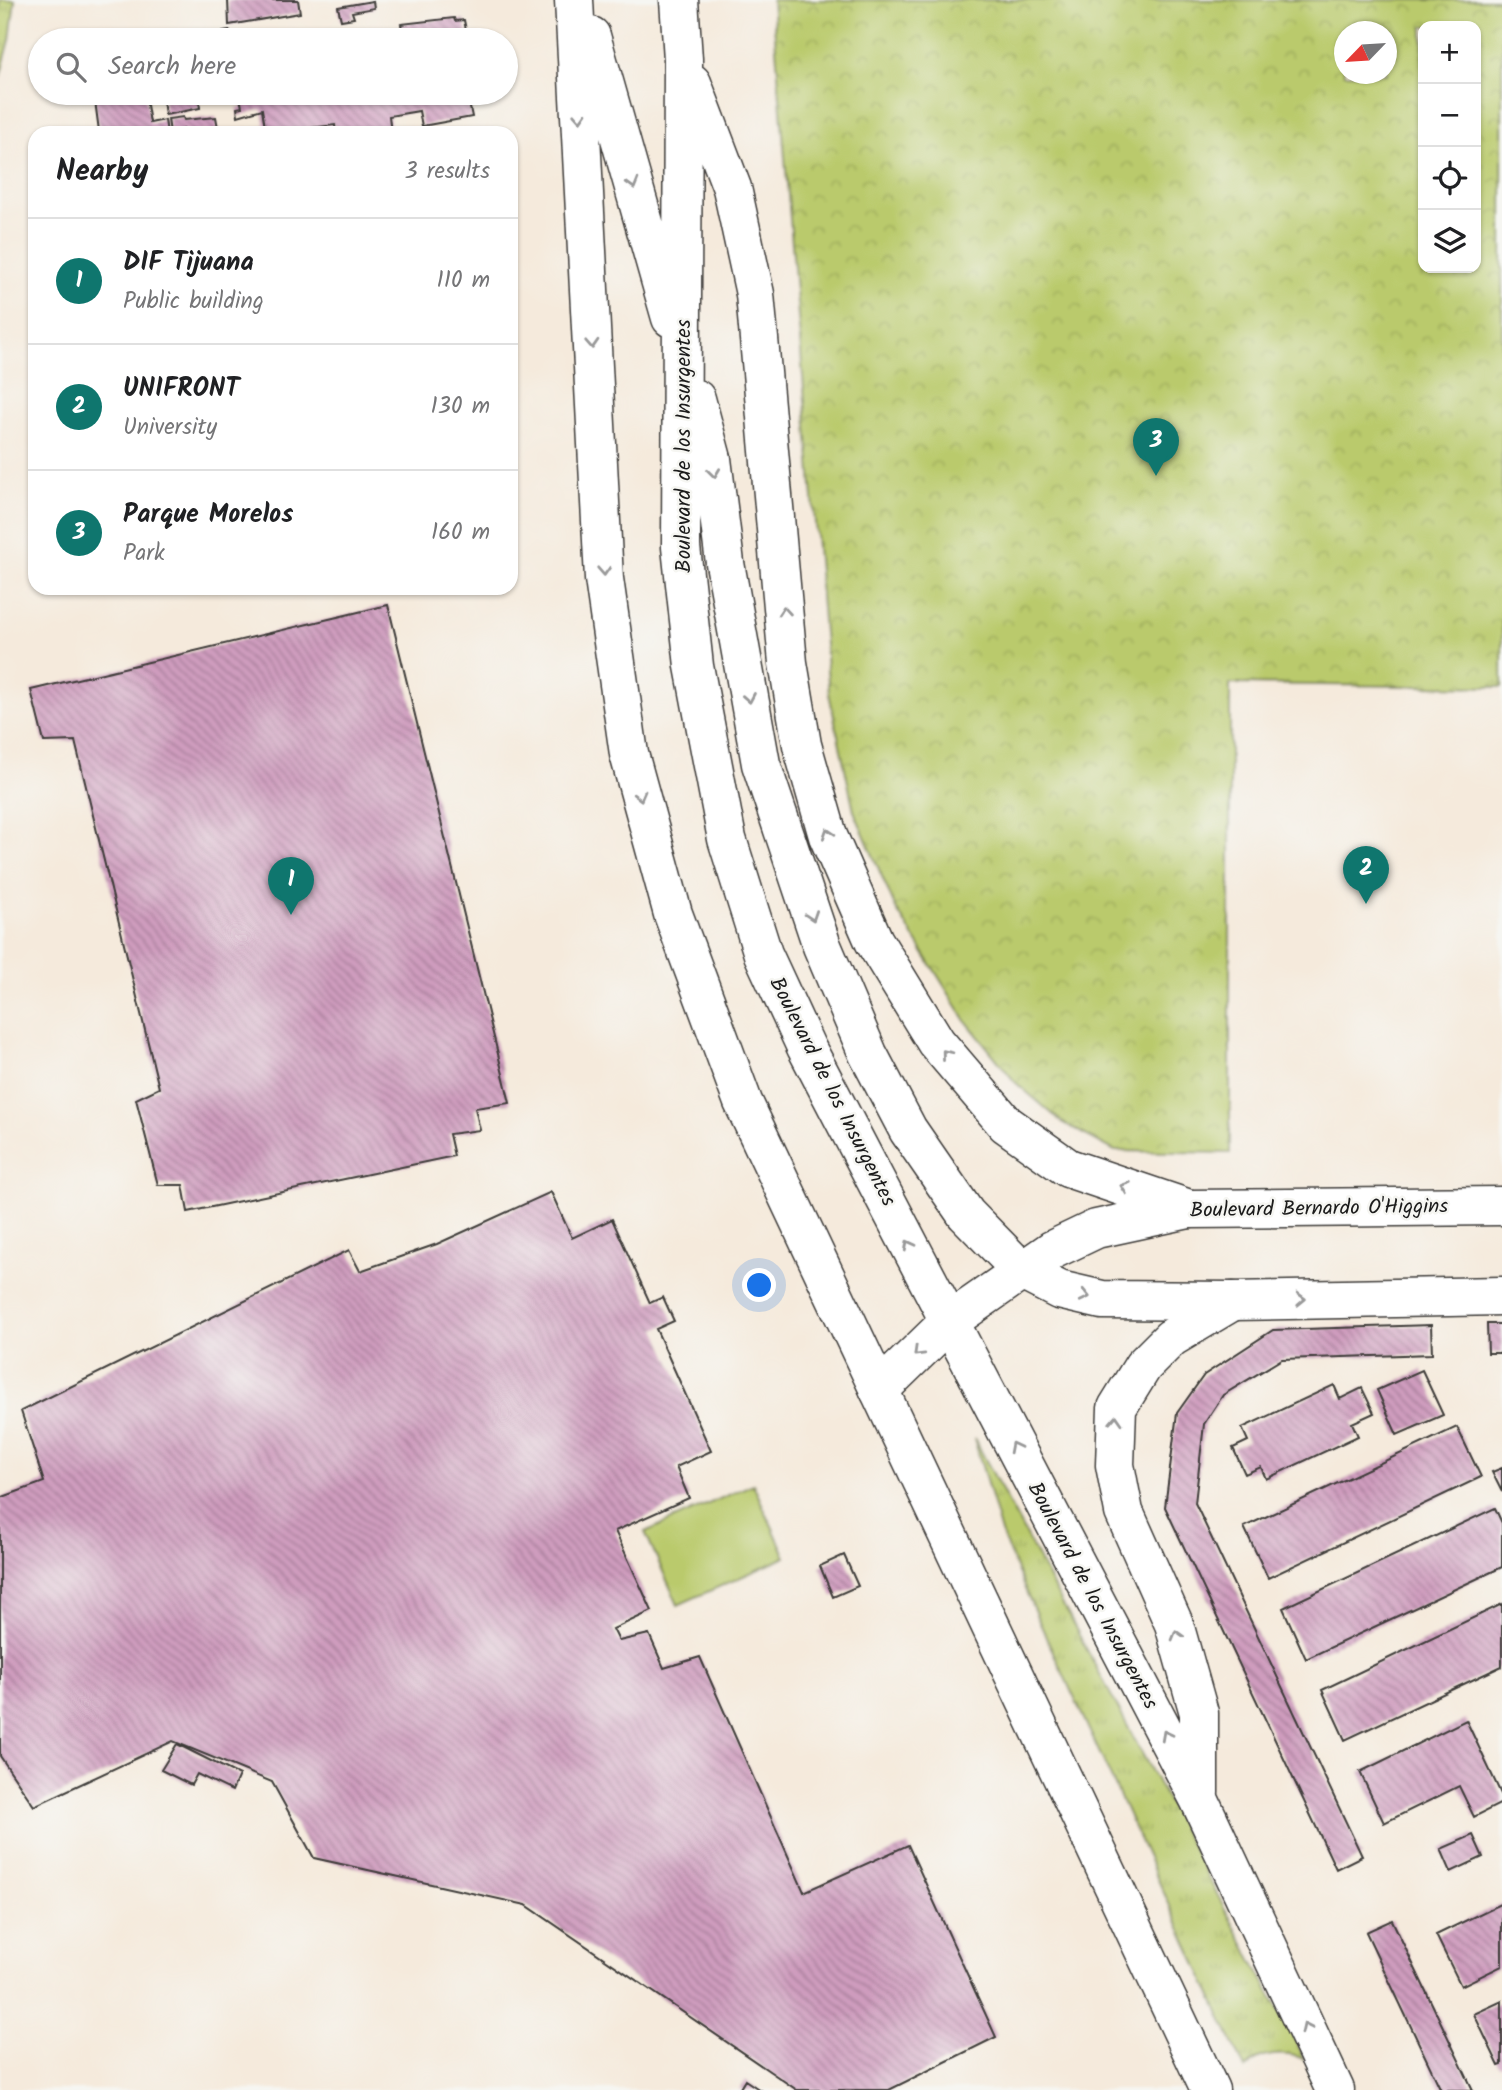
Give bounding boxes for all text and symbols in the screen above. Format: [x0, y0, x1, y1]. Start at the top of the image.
north arrow [1334, 21, 1397, 84]
map controls [1418, 21, 1481, 273]
button: + [1418, 21, 1481, 84]
search box [28, 28, 518, 105]
text: Search here [108, 46, 236, 88]
icon: search [52, 48, 90, 86]
button: − [1418, 84, 1481, 147]
one-way arrow [573, 112, 588, 123]
button: locate [1418, 147, 1481, 210]
text: Nearby [56, 148, 148, 196]
text: 3 results [404, 154, 490, 190]
one-way arrow [625, 177, 639, 189]
button: layers [1418, 210, 1481, 273]
text: DIF Tijuana [123, 242, 254, 284]
text: 1 [76, 263, 82, 299]
text: 110 m [437, 263, 490, 299]
text: Public building [123, 284, 264, 320]
street label: Boulevard de los Insurgentes [668, 319, 701, 573]
one-way arrow [584, 339, 599, 350]
text: UNIFRONT [123, 368, 239, 410]
text: 2 [72, 389, 86, 425]
text: 130 m [431, 389, 490, 425]
text: University [123, 410, 217, 446]
pin: 3 [1133, 418, 1179, 476]
one-way arrow [707, 467, 722, 479]
text: Parque Morelos [123, 494, 293, 536]
text: 3 [73, 515, 85, 551]
text: 160 m [431, 515, 490, 551]
text: Park [123, 536, 165, 572]
one-way arrow [596, 566, 611, 577]
one-way arrow [776, 605, 791, 616]
one-way arrow [741, 692, 756, 704]
one-way arrow [632, 789, 647, 801]
one-way arrow [822, 827, 836, 839]
pin: 2 [1343, 846, 1389, 904]
pin: 1 [268, 857, 314, 915]
one-way arrow [804, 909, 818, 921]
street label: Boulevard de los Insurgentes [760, 972, 904, 1212]
one-way arrow [942, 1049, 954, 1062]
one-way arrow [1119, 1181, 1131, 1195]
street label: Boulevard Bernardo O'Higgins [1190, 1190, 1449, 1228]
one-way arrow [904, 1240, 918, 1252]
your location [742, 1268, 776, 1302]
one-way arrow [1079, 1288, 1091, 1302]
one-way arrow [1296, 1291, 1307, 1306]
one-way arrow [913, 1344, 926, 1357]
one-way arrow [1109, 1414, 1124, 1425]
one-way arrow [1009, 1441, 1023, 1454]
street label: Boulevard de los Insurgentes [1018, 1476, 1166, 1716]
one-way arrow [1170, 1630, 1185, 1642]
one-way arrow [1160, 1730, 1174, 1742]
one-way arrow [1301, 2023, 1315, 2035]

